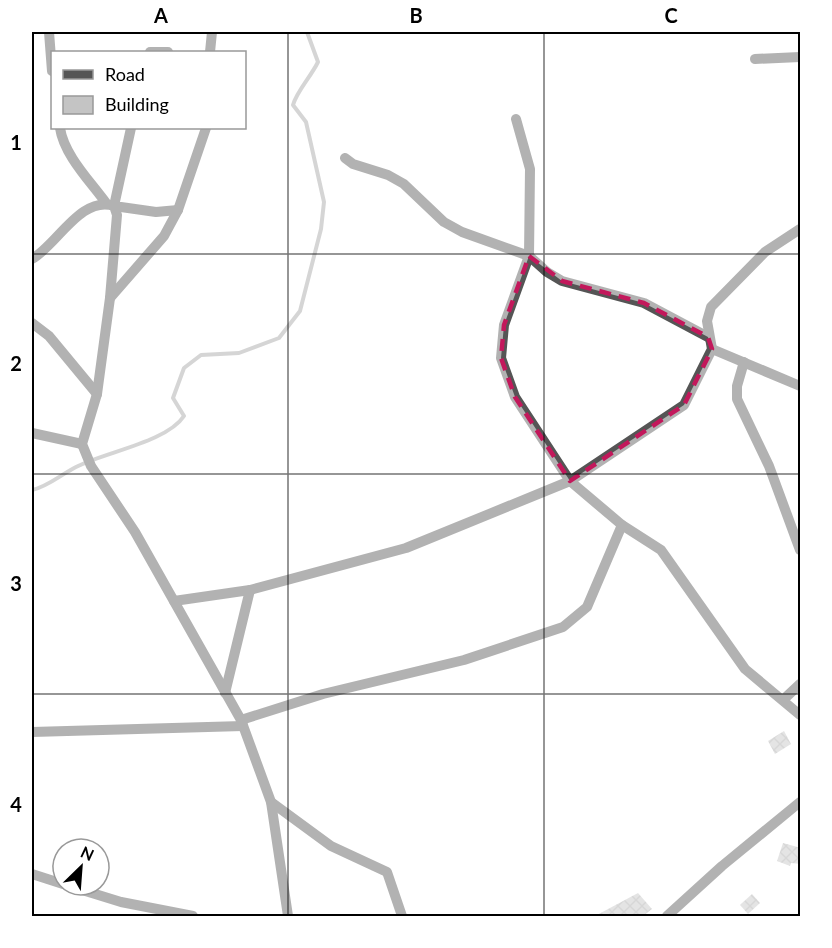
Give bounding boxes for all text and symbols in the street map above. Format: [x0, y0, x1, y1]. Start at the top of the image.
text: A [153, 3, 168, 27]
text: B [409, 3, 423, 27]
text: C [664, 3, 678, 27]
legend [51, 51, 246, 129]
text: Road [105, 63, 145, 85]
text: Building [105, 93, 169, 115]
text: 1 [10, 130, 22, 154]
text: 2 [10, 351, 22, 375]
text: 3 [10, 571, 22, 595]
text: 4 [10, 792, 22, 816]
north arrow [51, 837, 111, 897]
text: N [78, 842, 97, 864]

